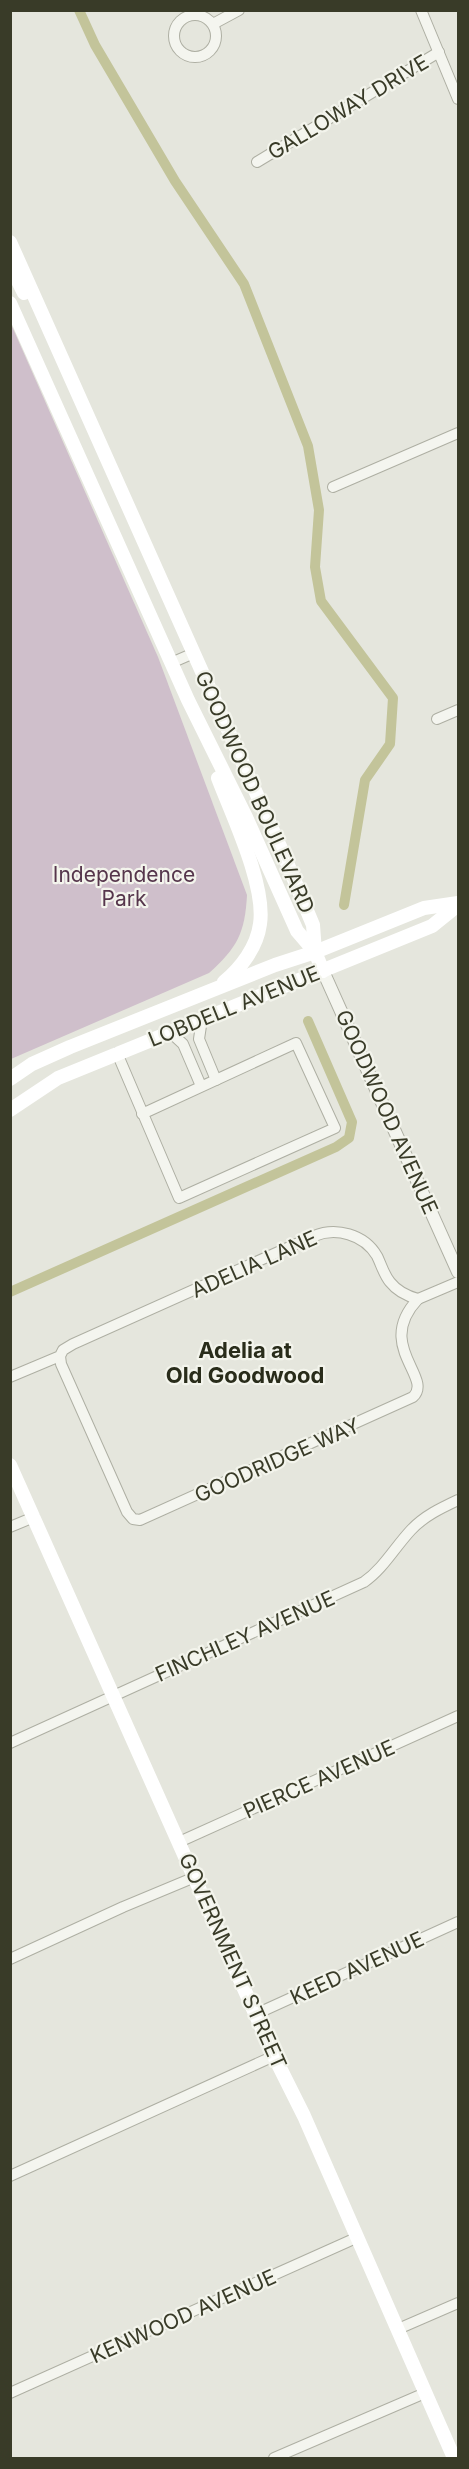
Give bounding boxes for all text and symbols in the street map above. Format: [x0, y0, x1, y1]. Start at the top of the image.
street label: GALLOWAY DRIVE [263, 49, 433, 165]
street label: GOODWOOD BOULEVARD [190, 667, 320, 917]
park label: Independence Park [53, 862, 195, 911]
street label: LOBDELL AVENUE [145, 960, 323, 1052]
street label: GOODWOOD AVENUE [331, 1006, 443, 1218]
street label: ADELIA LANE [187, 1225, 321, 1303]
district label: Adelia at Old Goodwood [166, 1337, 324, 1388]
street label: GOODRIDGE WAY [191, 1412, 363, 1508]
street label: FINCHLEY AVENUE [151, 1585, 339, 1687]
street label: PIERCE AVENUE [239, 1734, 399, 1824]
street label: GOVERNMENT STREET [174, 1849, 292, 2073]
street label: KEED AVENUE [286, 1926, 428, 2010]
street label: KENWOOD AVENUE [86, 2264, 280, 2368]

